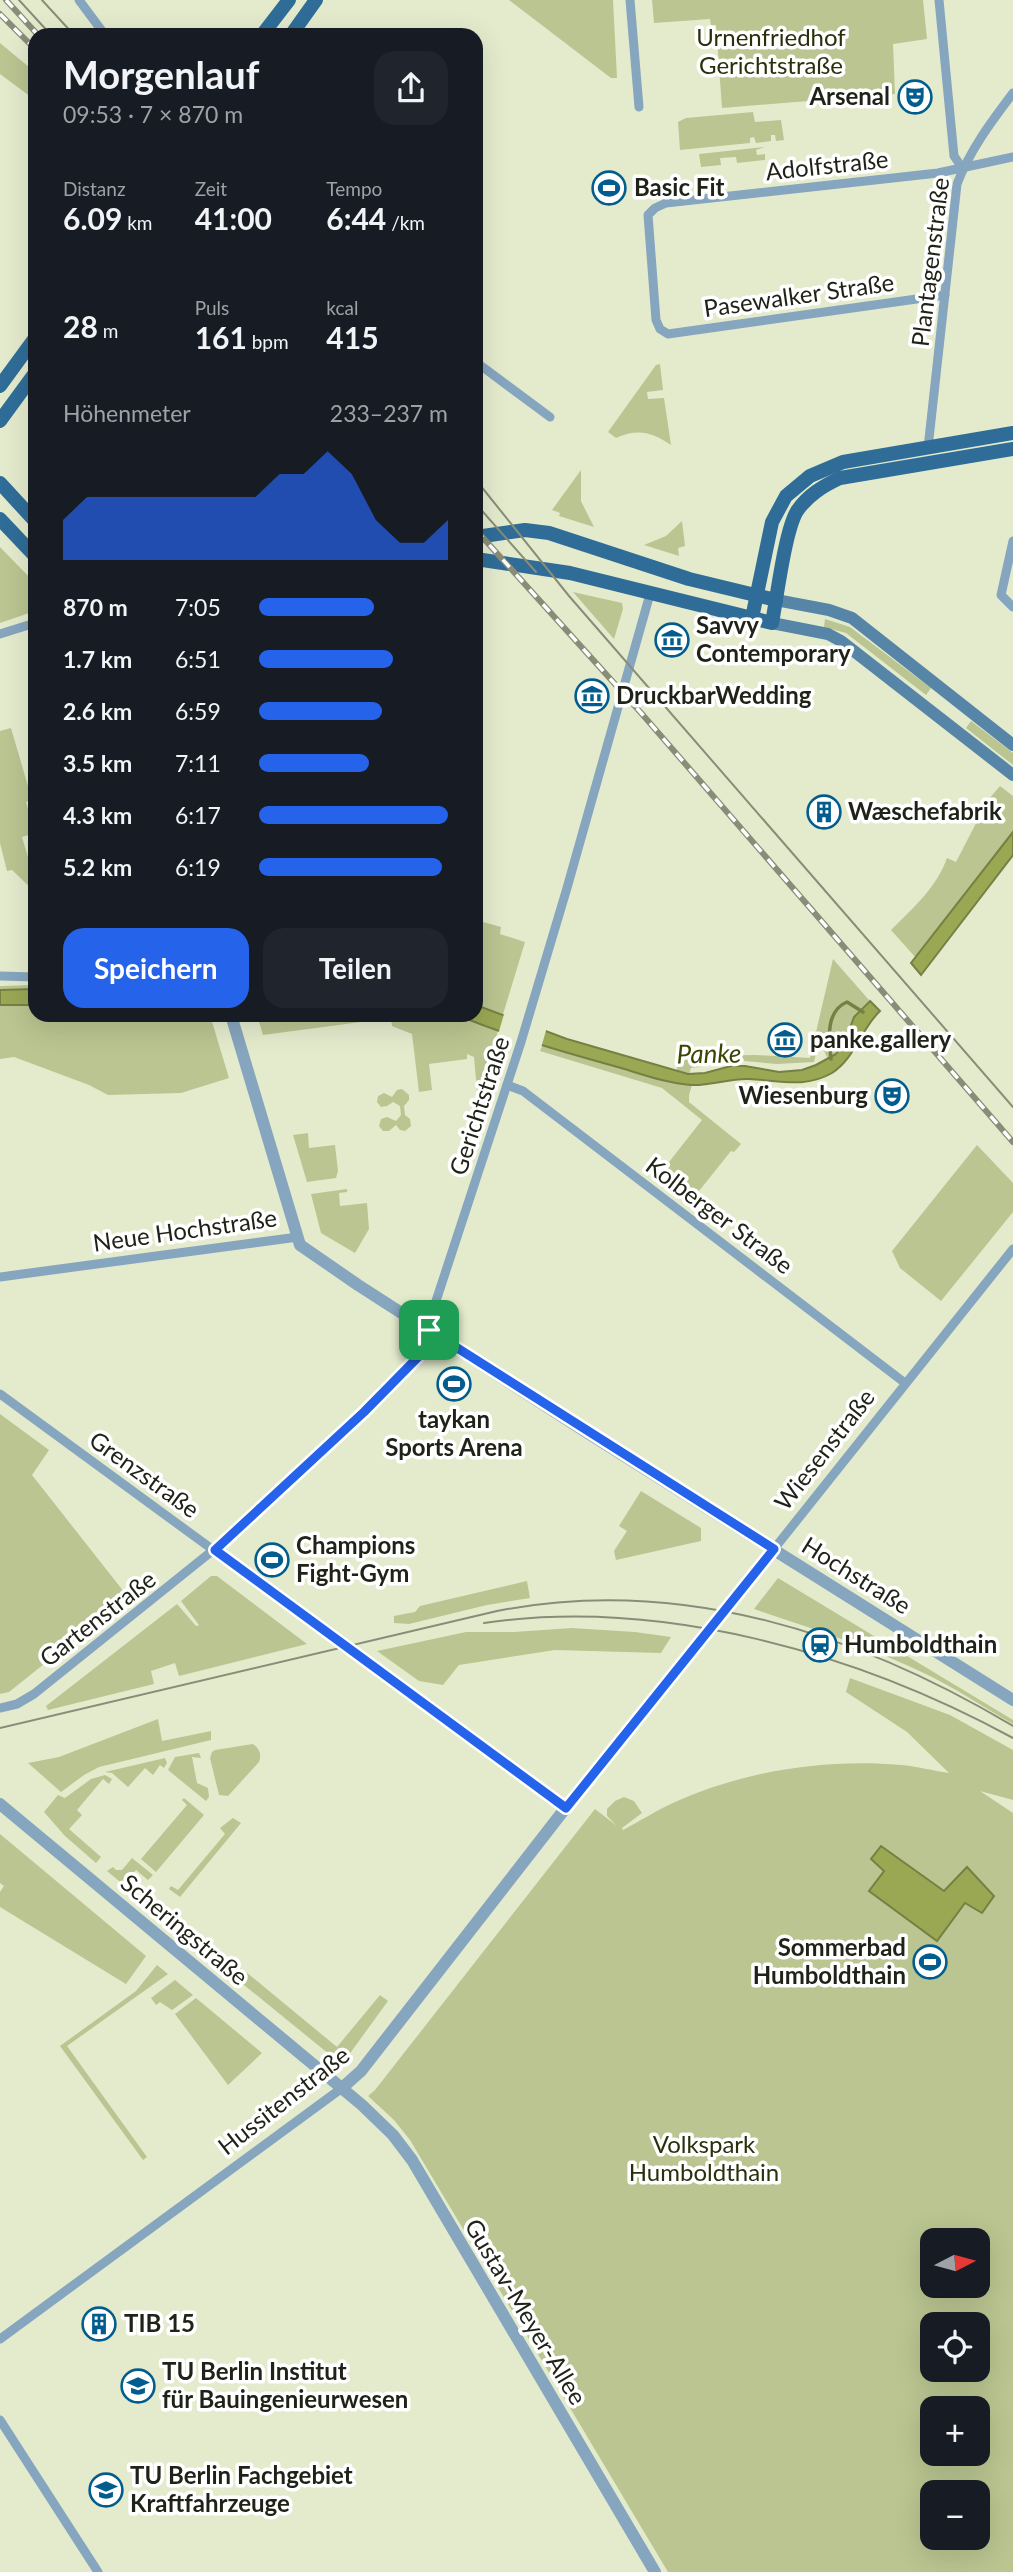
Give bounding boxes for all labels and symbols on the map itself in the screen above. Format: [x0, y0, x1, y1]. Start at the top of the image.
park label: Urnenfriedhof Gerichtstraße [696, 22, 846, 79]
theatre icon: Arsenal [896, 78, 934, 116]
place label: Arsenal [808, 81, 890, 110]
street label: Adolfstraße [764, 144, 890, 185]
sports icon: Basic Fit [590, 169, 628, 207]
place label: Basic Fit [634, 172, 724, 201]
street label: Plantagenstraße [905, 176, 954, 348]
street label: Pasewalker Straße [702, 267, 896, 322]
place label: Savvy Contemporary [696, 610, 851, 667]
museum icon: Savvy Contemporary [653, 621, 691, 659]
museum icon: DruckbarWedding [573, 677, 611, 715]
place label: DruckbarWedding [616, 680, 812, 709]
building icon: Wæschefabrik [805, 793, 843, 831]
place label: Wæschefabrik [848, 796, 1002, 825]
museum icon: panke.gallery [766, 1021, 804, 1059]
place label: panke.gallery [810, 1024, 952, 1053]
street label: Gerichtstraße [443, 1033, 515, 1178]
water label: Panke [676, 1036, 742, 1070]
theatre icon: Wiesenburg [873, 1077, 911, 1115]
place label: Wiesenburg [738, 1080, 868, 1109]
street label: Kolberger Straße [641, 1150, 799, 1279]
street label: Neue Hochstraße [91, 1202, 279, 1257]
pin [399, 1300, 459, 1360]
sports icon: taykan Sports Arena [435, 1365, 473, 1403]
street label: Wiesenstraße [768, 1383, 880, 1515]
place label: taykan Sports Arena [385, 1404, 523, 1461]
street label: Grenzstraße [84, 1424, 205, 1523]
place label: Champions Fight-Gym [296, 1530, 415, 1587]
street label: Hochstraße [797, 1530, 916, 1619]
sports icon: Champions Fight-Gym [253, 1541, 291, 1579]
street label: Gartenstraße [33, 1564, 161, 1672]
station icon: Humboldthain [801, 1626, 839, 1664]
place label: Humboldthain [844, 1629, 997, 1658]
street label: Scheringstraße [116, 1867, 254, 1990]
place label: Sommerbad Humboldthain [753, 1932, 906, 1989]
sports icon: Sommerbad Humboldthain [911, 1943, 949, 1981]
street label: Hussitenstraße [212, 2040, 355, 2160]
park label: Volkspark Humboldthain [629, 2129, 779, 2186]
street label: Gustav-Meyer-Allee [459, 2213, 593, 2409]
north arrow [920, 2228, 990, 2298]
building icon: TIB 15 [80, 2305, 118, 2343]
place label: TIB 15 [124, 2308, 195, 2337]
place label: TU Berlin Institut für Bauingenieurwesen [162, 2356, 408, 2413]
school or university icon: TU Berlin Institut für Bauingenieurwesen [119, 2367, 157, 2405]
place label: TU Berlin Fachgebiet Kraftfahrzeuge [130, 2460, 353, 2517]
school or university icon: TU Berlin Fachgebiet Kraftfahrzeuge [87, 2471, 125, 2509]

